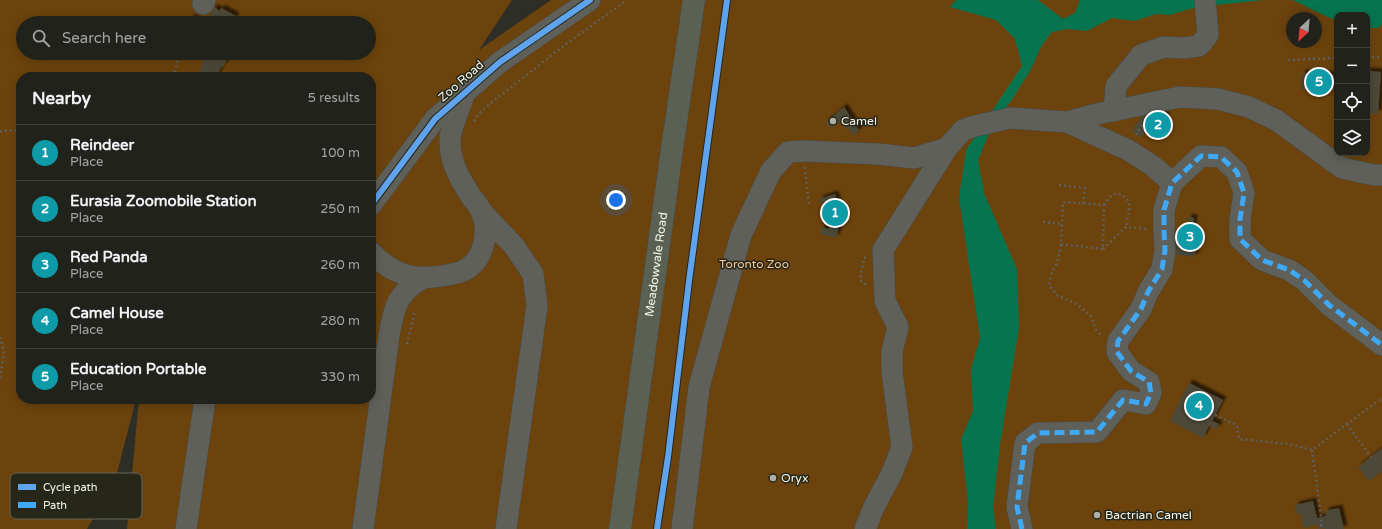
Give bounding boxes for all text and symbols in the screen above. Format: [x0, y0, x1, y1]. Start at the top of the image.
north arrow [1286, 12, 1322, 48]
map controls [1334, 12, 1370, 156]
button: + [1334, 12, 1370, 48]
search box [16, 16, 376, 60]
icon: search [30, 27, 52, 49]
text: Search here [62, 29, 146, 47]
button: − [1334, 48, 1370, 84]
street label: Zoo Road [435, 58, 487, 104]
pin: 5 [1306, 67, 1332, 97]
button: locate [1334, 84, 1370, 120]
text: Nearby [32, 88, 91, 109]
text: 5 results [308, 90, 360, 106]
pin: 2 [1145, 110, 1171, 140]
place label: Camel [841, 114, 877, 128]
marker: Camel [828, 116, 838, 126]
button: layers [1334, 120, 1370, 156]
text: Reindeer [70, 136, 134, 154]
text: 1 [41, 145, 49, 161]
text: 100 m [320, 145, 360, 161]
text: Place [70, 154, 103, 170]
your location [606, 190, 626, 210]
text: Eurasia Zoomobile Station [70, 192, 257, 210]
pin: 1 [822, 198, 848, 228]
text: 2 [41, 201, 49, 217]
text: 250 m [320, 201, 360, 217]
text: Place [70, 210, 103, 226]
street label: Meadowvale Road [642, 211, 670, 318]
pin: 3 [1177, 222, 1203, 252]
text: Red Panda [70, 248, 148, 266]
text: 3 [41, 257, 49, 273]
text: 260 m [320, 257, 360, 273]
park label: Toronto Zoo [719, 257, 789, 271]
text: Place [70, 266, 103, 282]
text: Camel House [70, 304, 164, 322]
text: 4 [41, 313, 49, 329]
text: 280 m [320, 313, 360, 329]
text: Place [70, 322, 103, 338]
text: Education Portable [70, 360, 206, 378]
text: 5 [41, 369, 49, 385]
text: 330 m [320, 369, 360, 385]
text: Place [70, 378, 103, 394]
pin: 4 [1186, 391, 1212, 421]
place label: Oryx [781, 471, 808, 485]
legend [10, 473, 142, 519]
marker: Oryx [768, 473, 778, 483]
text: Cycle path [43, 481, 98, 494]
text: Path [43, 499, 67, 512]
place label: Bactrian Camel [1105, 508, 1192, 522]
marker: Bactrian Camel [1092, 510, 1102, 520]

